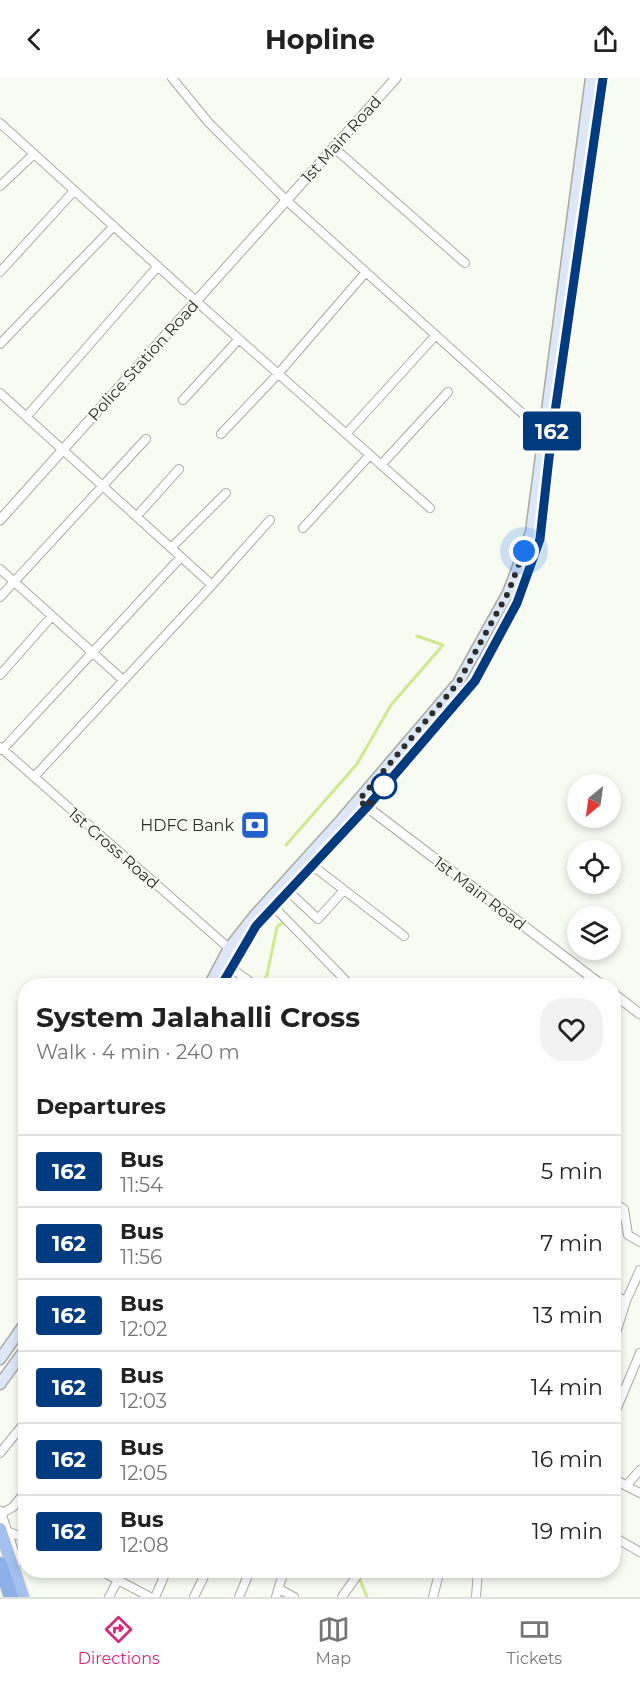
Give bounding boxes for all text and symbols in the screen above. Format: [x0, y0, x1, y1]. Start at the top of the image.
icon: back [18, 23, 51, 56]
text: Hopline [265, 23, 375, 56]
icon: share [589, 23, 622, 56]
street label: 1st Main Road [297, 92, 385, 187]
street label: Police Station Road [84, 296, 203, 425]
line badge: 162 [518, 412, 586, 450]
text: 162 [535, 419, 569, 444]
your location [509, 536, 539, 566]
unlabelled marker [371, 773, 397, 799]
north arrow [567, 774, 621, 828]
map controls [567, 774, 621, 960]
street label: 1st Cross Road [65, 804, 163, 893]
bank icon: HDFC Bank [239, 809, 271, 841]
place label: HDFC Bank [140, 816, 234, 835]
button: locate [567, 840, 621, 894]
street label: 1st Main Road [430, 853, 529, 934]
button: layers [567, 906, 621, 960]
button: heart [540, 998, 603, 1061]
text: System Jalahalli Cross [36, 1000, 360, 1034]
text: Walk · 4 min · 240 m [36, 1040, 240, 1064]
text: Departures [36, 1093, 166, 1120]
text: Bus [120, 1146, 164, 1173]
text: 5 min [541, 1158, 603, 1185]
text: 162 [52, 1159, 86, 1184]
text: 11:54 [120, 1173, 163, 1197]
text: Bus [120, 1218, 164, 1245]
text: 7 min [540, 1230, 603, 1257]
text: 162 [52, 1231, 86, 1256]
text: 11:56 [120, 1245, 162, 1269]
text: Bus [120, 1290, 164, 1317]
text: 13 min [533, 1302, 603, 1329]
text: 162 [52, 1303, 86, 1328]
text: 12:02 [120, 1317, 167, 1341]
text: Bus [120, 1362, 164, 1389]
text: 14 min [531, 1374, 603, 1401]
text: 162 [52, 1375, 86, 1400]
text: 12:03 [120, 1389, 167, 1413]
text: Bus [120, 1434, 164, 1461]
text: 16 min [532, 1446, 603, 1473]
text: 162 [52, 1447, 86, 1472]
text: 12:05 [120, 1461, 167, 1485]
text: Bus [120, 1506, 164, 1533]
text: 19 min [532, 1518, 603, 1545]
text: 162 [52, 1519, 86, 1544]
text: 12:08 [120, 1533, 169, 1557]
tab: Directions [78, 1613, 160, 1668]
tab: Map [315, 1613, 351, 1668]
tab: Tickets [507, 1613, 562, 1668]

